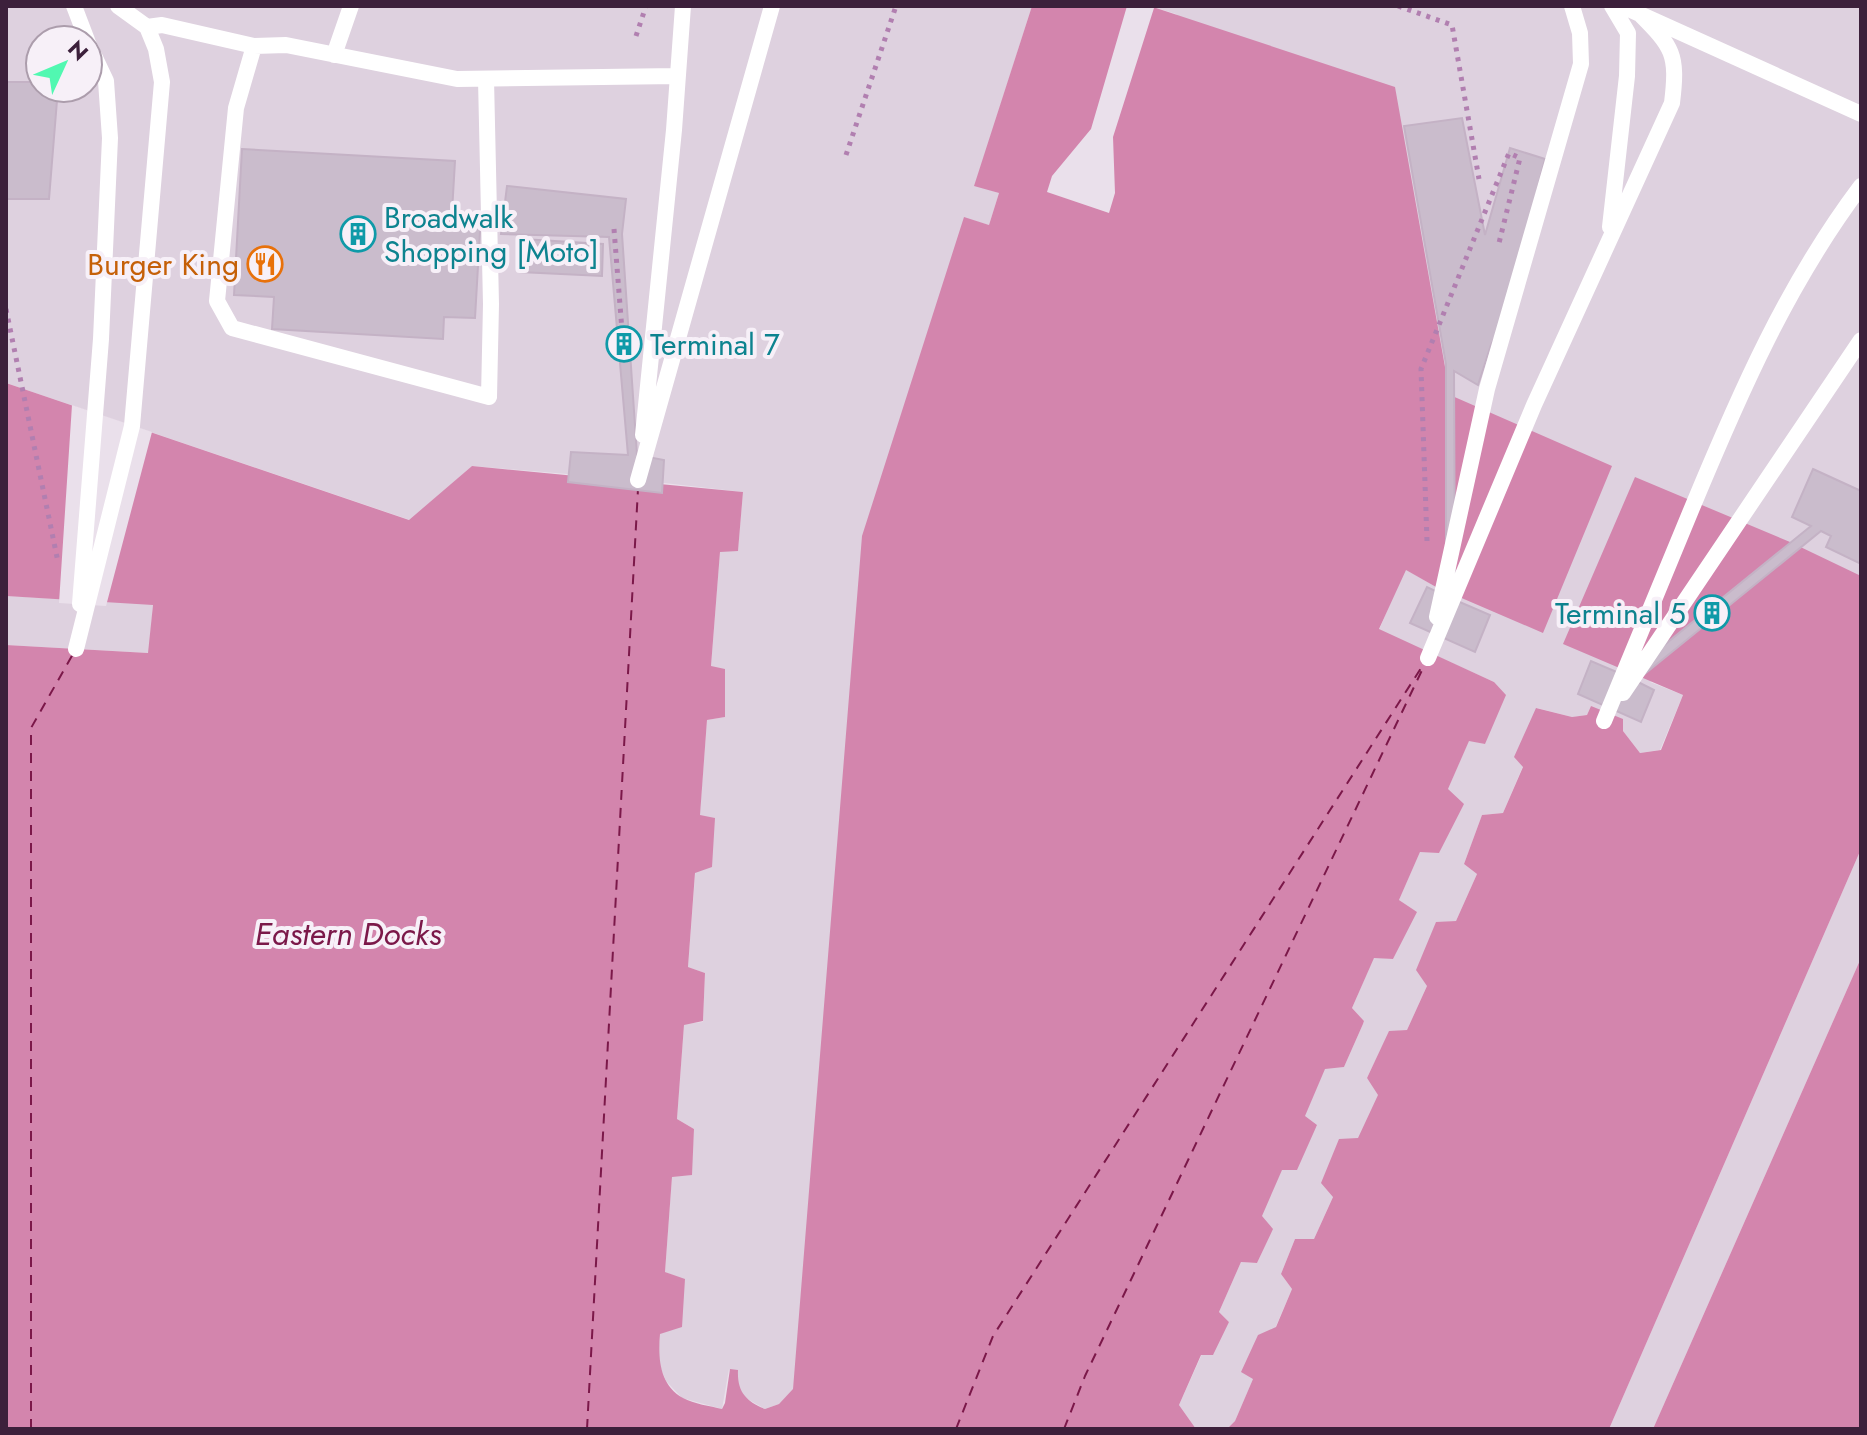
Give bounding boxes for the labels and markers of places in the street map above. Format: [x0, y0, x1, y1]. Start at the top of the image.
place label: Broadwalk Shopping [Moto] [384, 196, 599, 273]
building icon: Broadwalk Shopping [Moto] [339, 215, 377, 253]
place label: Burger King [87, 243, 239, 286]
restaurant icon: Burger King [246, 245, 284, 283]
place label: Terminal 7 [650, 323, 780, 366]
building icon: Terminal 7 [605, 325, 643, 363]
place label: Terminal 5 [1555, 592, 1686, 635]
building icon: Terminal 5 [1693, 594, 1731, 632]

